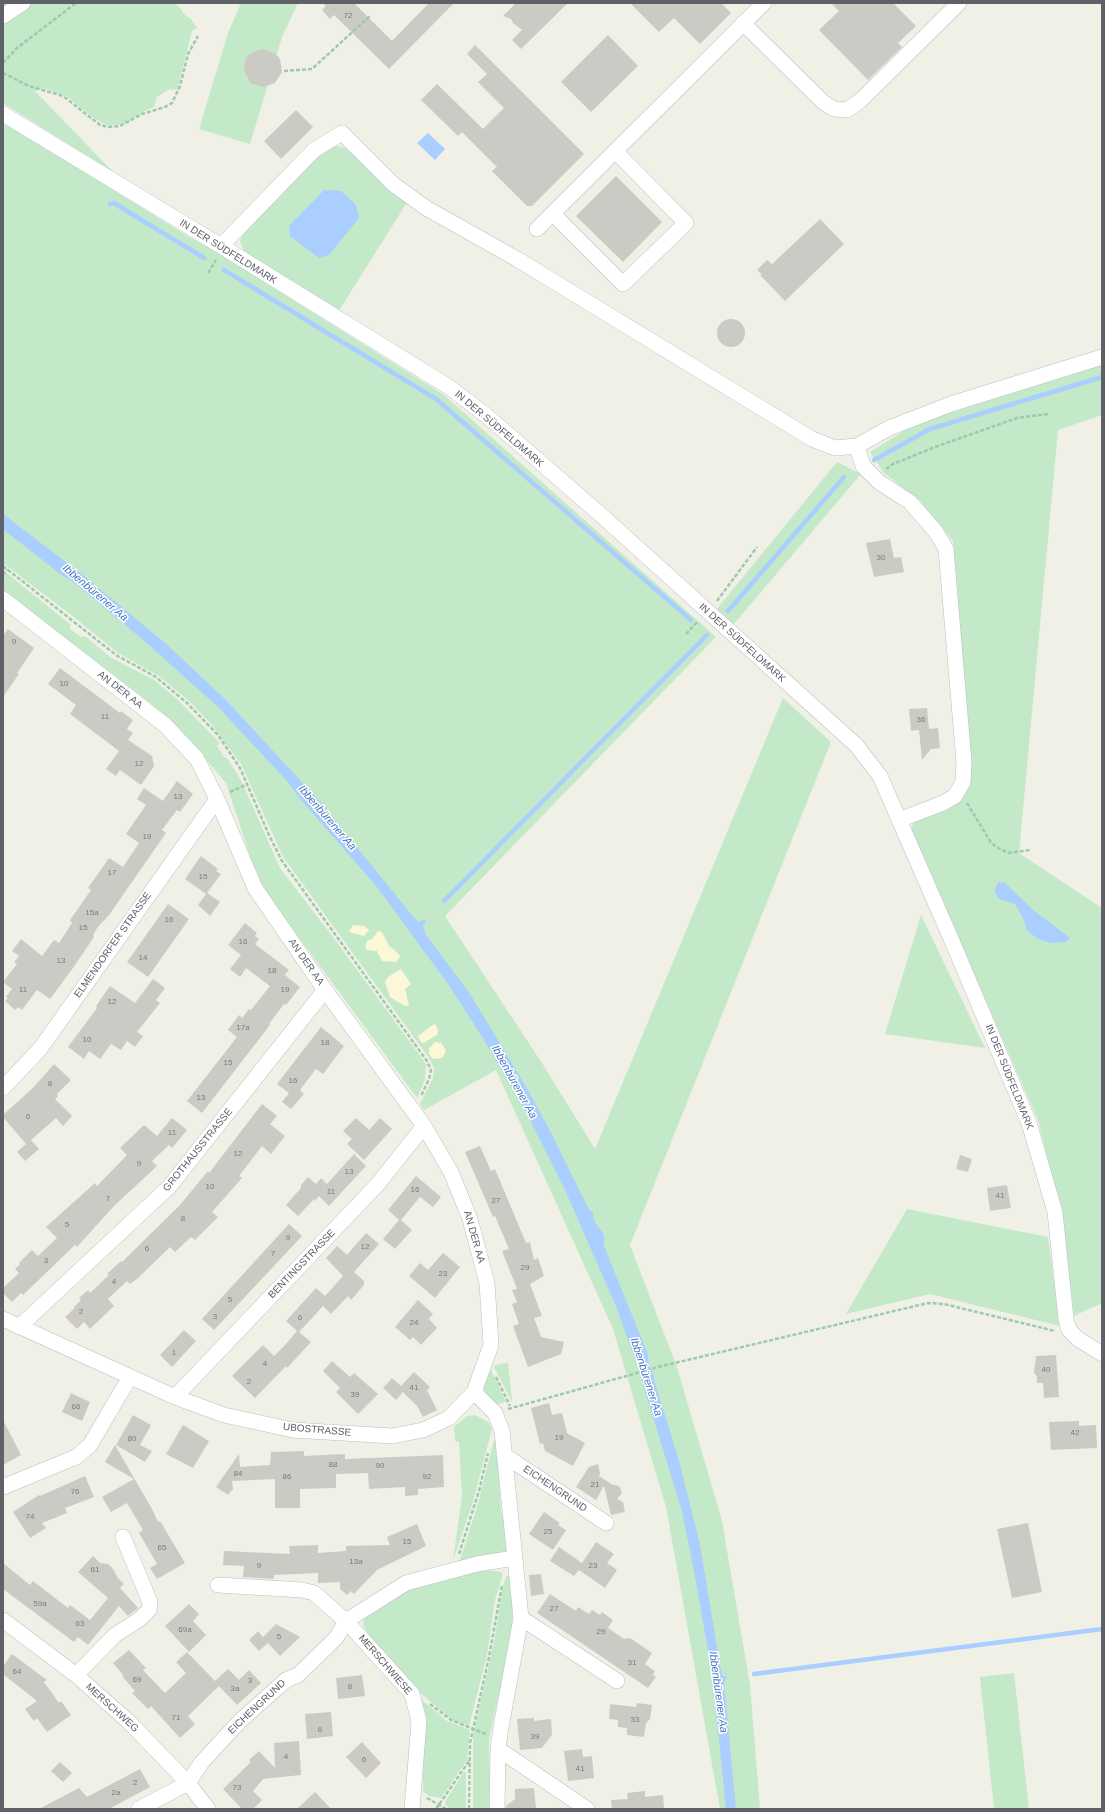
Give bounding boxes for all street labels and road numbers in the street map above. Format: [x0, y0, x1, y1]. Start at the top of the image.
street label: IN DER SÜDFELDMARK [177, 217, 279, 287]
street label: IN DER SÜDFELDMARK [452, 388, 546, 470]
street label: IN DER SÜDFELDMARK [696, 601, 788, 685]
street label: AN DER AA [95, 669, 145, 711]
street label: ELMENDORFER STRASSE [72, 890, 154, 1000]
street label: AN DER AA [286, 936, 326, 988]
street label: IN DER SÜDFELDMARK [982, 1023, 1036, 1131]
street label: GROTHAUSSTRASSE [161, 1106, 235, 1194]
street label: AN DER AA [461, 1209, 487, 1265]
street label: BENTINGSTRASSE [266, 1227, 338, 1301]
street label: UBOSTRASSE [282, 1421, 352, 1439]
street label: EICHENGRUND [521, 1463, 589, 1515]
street label: MERSCHWIESE [356, 1633, 414, 1697]
street label: EICHENGRUND [226, 1677, 288, 1737]
street label: MERSCHWEG [83, 1681, 141, 1735]

